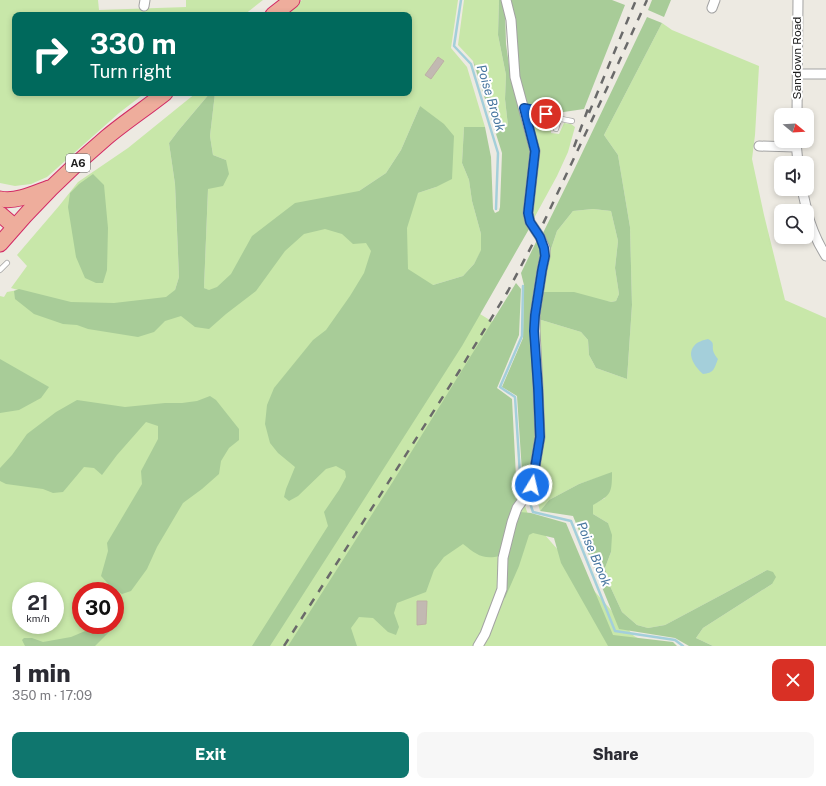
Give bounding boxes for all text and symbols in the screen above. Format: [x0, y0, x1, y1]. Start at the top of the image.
street label: Sandown Road [790, 16, 804, 100]
text: 330 m [90, 27, 177, 60]
icon: right [24, 28, 76, 80]
text: Turn right [90, 61, 172, 82]
water label: Poise Brook [474, 63, 508, 133]
pin [529, 97, 563, 131]
icon: arrive [535, 103, 557, 125]
north arrow [774, 108, 814, 148]
map controls [774, 108, 814, 244]
road number: A6 [66, 154, 90, 172]
button: sound [774, 156, 814, 196]
button: search [774, 204, 814, 244]
position arrow [511, 464, 553, 506]
water label: Poise Brook [574, 519, 614, 589]
speed limit sign: 30 [72, 582, 124, 634]
text: 21 [27, 591, 49, 615]
text: km/h [26, 612, 50, 624]
text: 1 min [12, 659, 71, 687]
button: close [772, 659, 814, 701]
text: 350 m · 17:09 [12, 688, 92, 703]
button: Exit [12, 732, 409, 778]
button: Share [417, 732, 814, 778]

